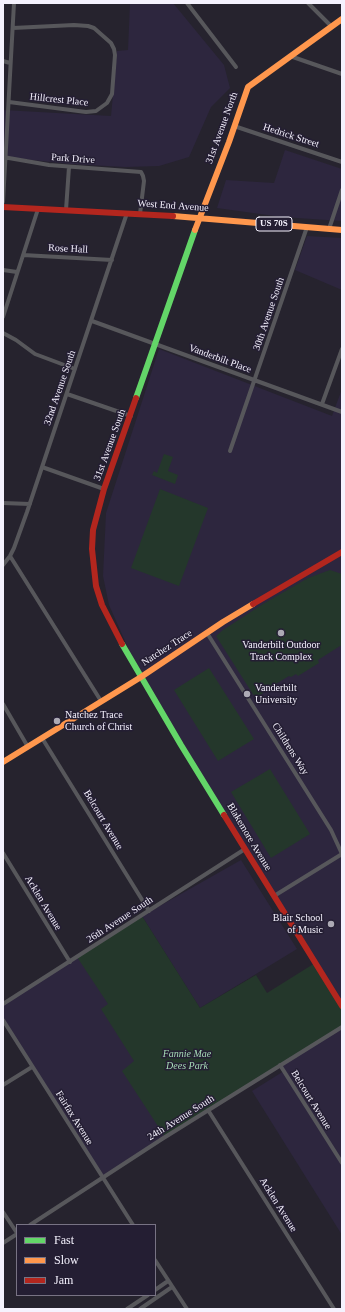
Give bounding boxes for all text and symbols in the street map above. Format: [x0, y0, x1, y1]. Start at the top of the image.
street label: Hillcrest Place [29, 91, 89, 109]
street label: 31st Avenue North [203, 91, 241, 165]
street label: Hedrick Street [262, 121, 320, 151]
street label: Park Drive [51, 151, 95, 167]
street label: West End Avenue [137, 198, 209, 214]
road number: US 70S [256, 217, 292, 231]
street label: Rose Hall [48, 242, 88, 256]
street label: 30th Avenue South [251, 276, 287, 352]
street label: Vanderbilt Place [187, 342, 253, 376]
street label: 32nd Avenue South [42, 349, 78, 427]
street label: 31st Avenue South [91, 408, 129, 482]
street label: Natchez Trace [140, 627, 194, 669]
marker: Vanderbilt Outdoor Track Complex [276, 628, 286, 638]
place label: Vanderbilt Outdoor Track Complex [242, 639, 320, 662]
place label: Vanderbilt University [255, 682, 297, 706]
marker: Vanderbilt University [242, 689, 252, 699]
place label: Natchez Trace Church of Christ [65, 709, 132, 732]
marker: Natchez Trace Church of Christ [52, 716, 62, 726]
street label: Childrens Way [269, 721, 311, 777]
street label: Belcourt Avenue [81, 788, 125, 852]
street label: Blakemore Avenue [224, 801, 274, 873]
street label: Acklen Avenue [22, 873, 64, 933]
street label: 26th Avenue South [85, 894, 155, 946]
place label: Blair School of Music [273, 912, 323, 936]
marker: Blair School of Music [326, 919, 336, 929]
park label: Fannie Mae Dees Park [163, 1048, 211, 1072]
street label: Belcourt Avenue [288, 1068, 334, 1132]
street label: Fairfax Avenue [53, 1089, 95, 1147]
street label: 24th Avenue South [145, 1093, 217, 1143]
street label: Acklen Avenue [257, 1176, 299, 1234]
legend [16, 1224, 156, 1296]
text: Fast [54, 1233, 74, 1247]
text: Slow [54, 1253, 79, 1267]
text: Jam [54, 1273, 73, 1287]

